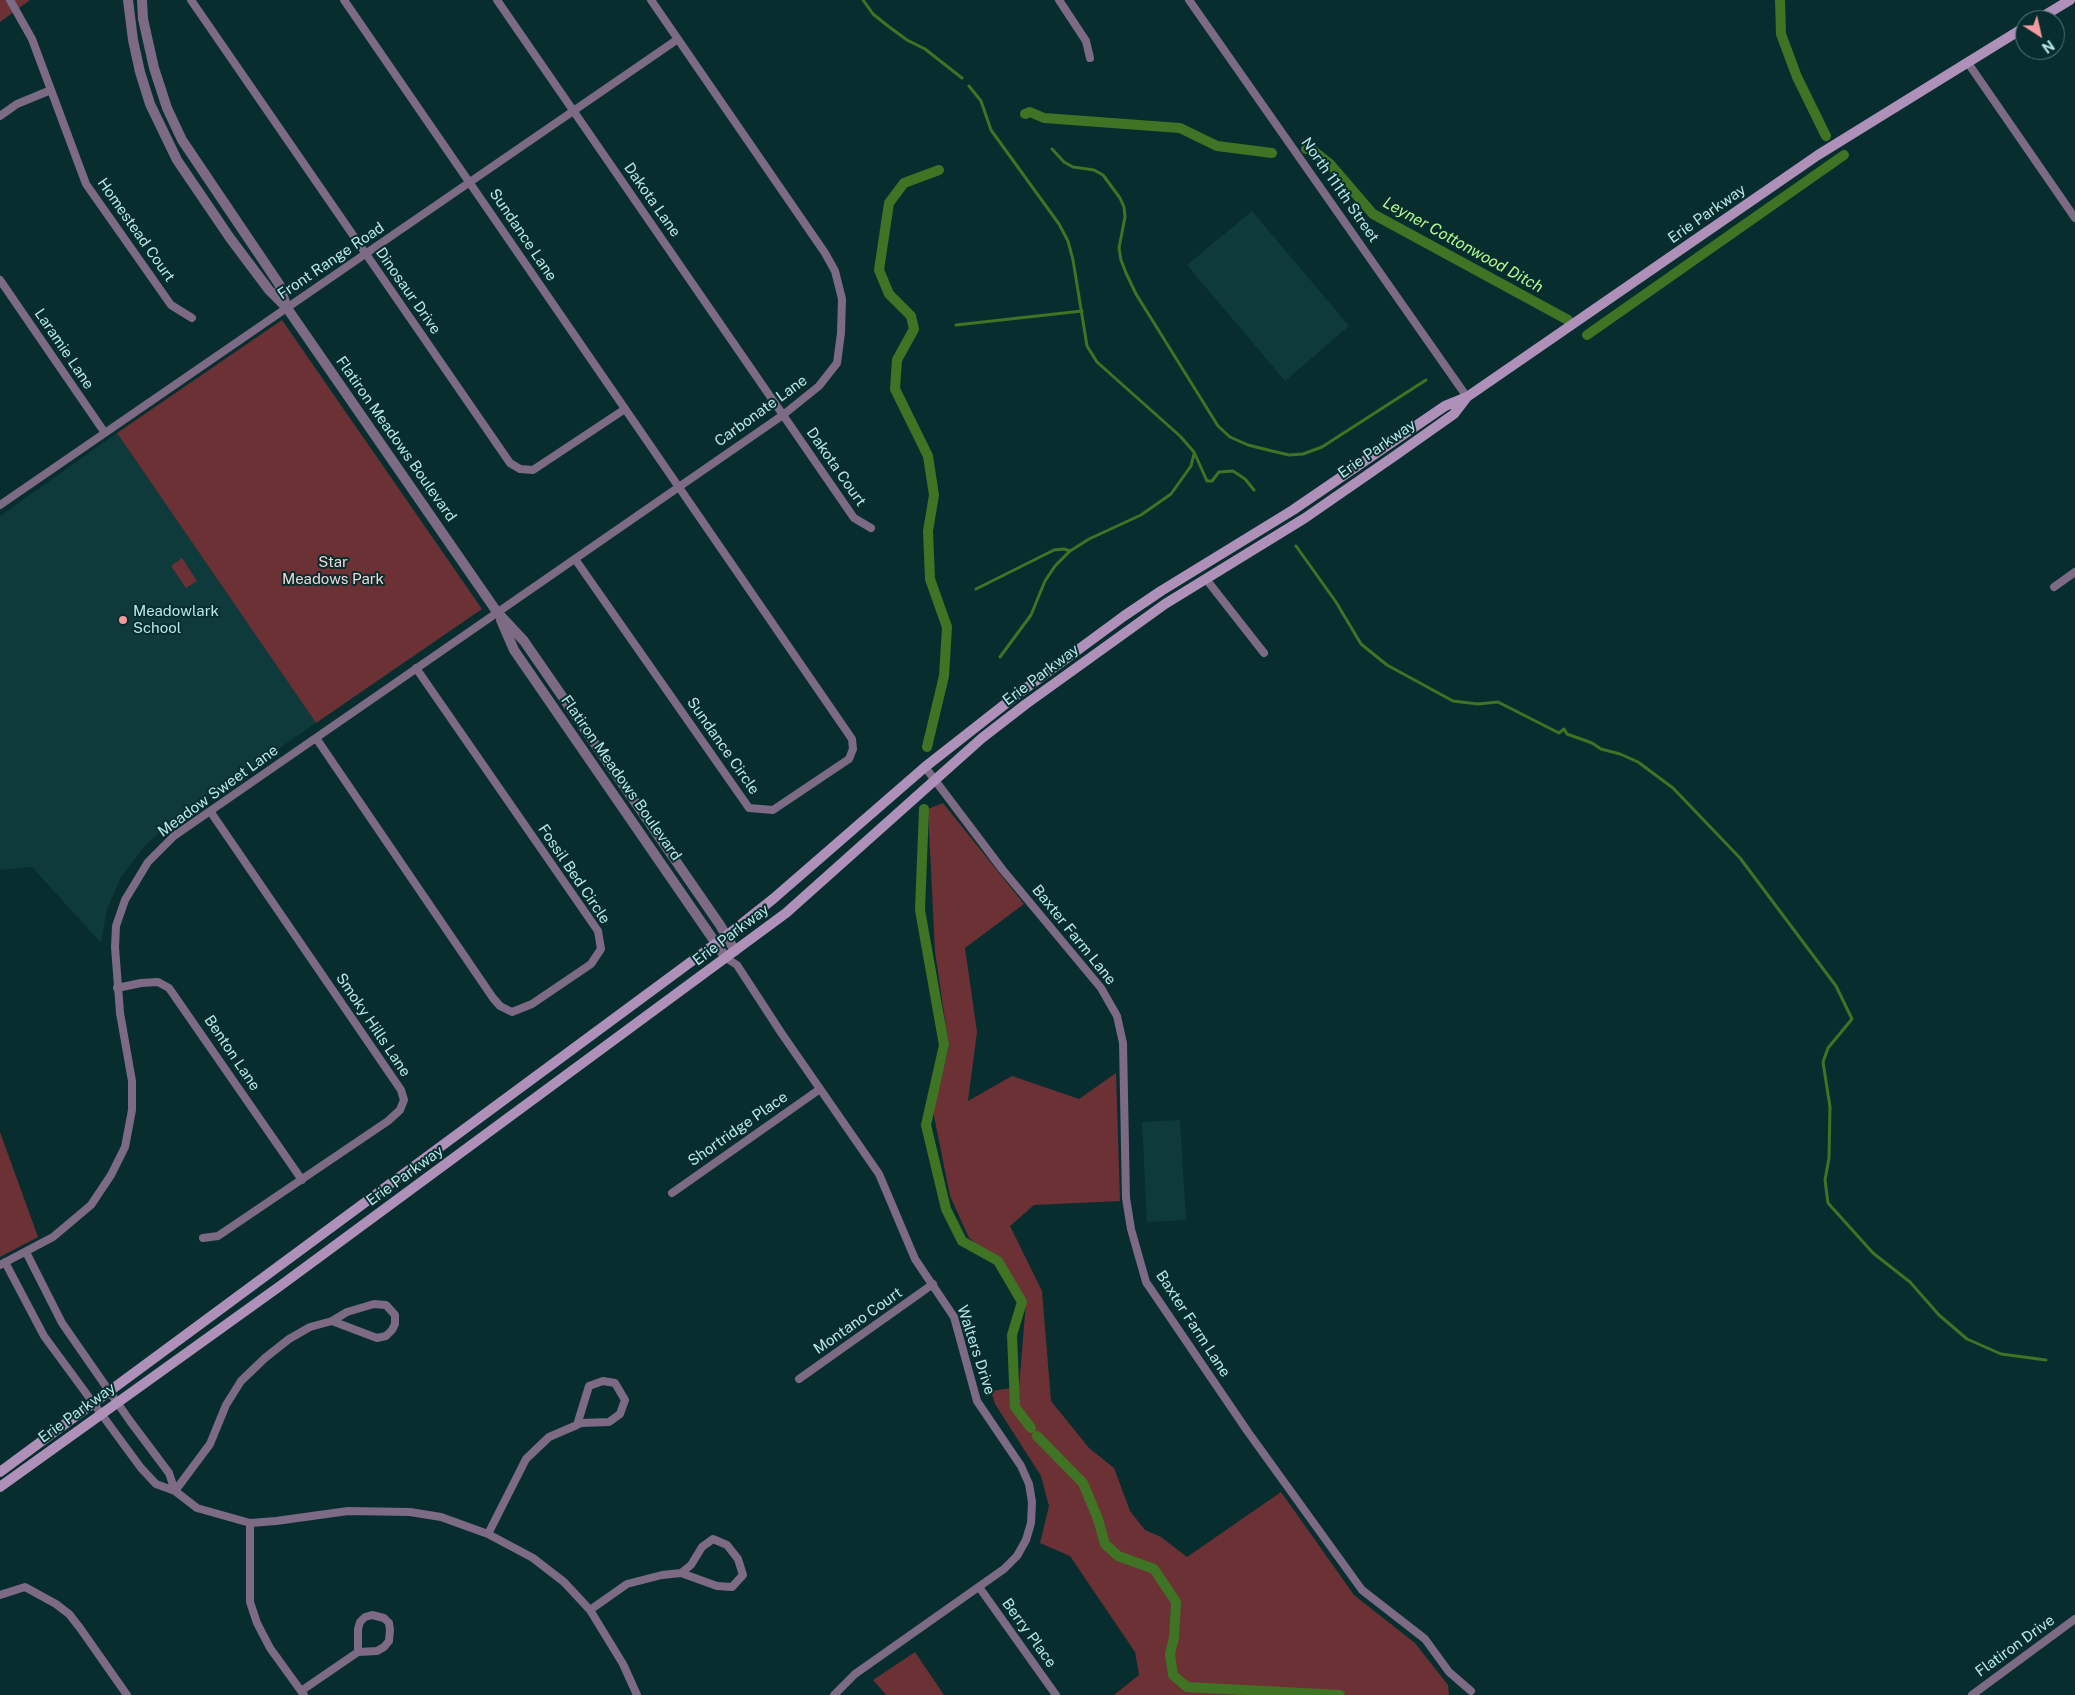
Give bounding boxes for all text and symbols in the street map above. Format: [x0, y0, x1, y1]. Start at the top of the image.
north arrow [2015, 10, 2065, 60]
text: N [2039, 37, 2057, 56]
street label: North 111th Street [1297, 134, 1383, 246]
street label: Dakota Lane [620, 159, 684, 241]
street label: Homestead Court [93, 175, 179, 285]
street label: Erie Parkway [1665, 181, 1749, 247]
street label: Sundance Lane [485, 185, 561, 285]
water label: Leyner Cottonwood Ditch [1380, 193, 1546, 297]
street label: Front Range Road [274, 219, 388, 303]
street label: Dinosaur Drive [372, 244, 444, 338]
street label: Laramie Lane [30, 305, 98, 393]
street label: Flatiron Meadows Boulevard [332, 353, 460, 525]
street label: Carbonate Lane [711, 371, 811, 451]
street label: Erie Parkway [1335, 416, 1419, 482]
street label: Dakota Court [802, 424, 870, 510]
park label: Star Meadows Park [282, 553, 384, 588]
place label: Meadowlark School [133, 602, 219, 637]
marker: Meadowlark School [117, 614, 129, 626]
street label: Erie Parkway [999, 641, 1083, 709]
street label: Flatiron Meadows Boulevard [557, 692, 685, 864]
street label: Sundance Circle [683, 694, 763, 798]
street label: Meadow Sweet Lane [154, 741, 282, 841]
street label: Fossil Bed Circle [534, 821, 614, 927]
street label: Baxter Farm Lane [1028, 881, 1120, 989]
street label: Erie Parkway [689, 901, 773, 969]
street label: Smoky Hills Lane [332, 970, 414, 1080]
street label: Benton Lane [200, 1012, 264, 1094]
street label: Shortridge Place [685, 1088, 791, 1170]
street label: Erie Parkway [363, 1142, 447, 1210]
street label: Baxter Farm Lane [1152, 1267, 1234, 1381]
street label: Montano Court [810, 1284, 906, 1358]
street label: Walters Drive [953, 1303, 999, 1397]
street label: Erie Parkway [35, 1379, 119, 1447]
street label: Berry Place [998, 1595, 1060, 1671]
street label: Flatiron Drive [1972, 1611, 2058, 1681]

